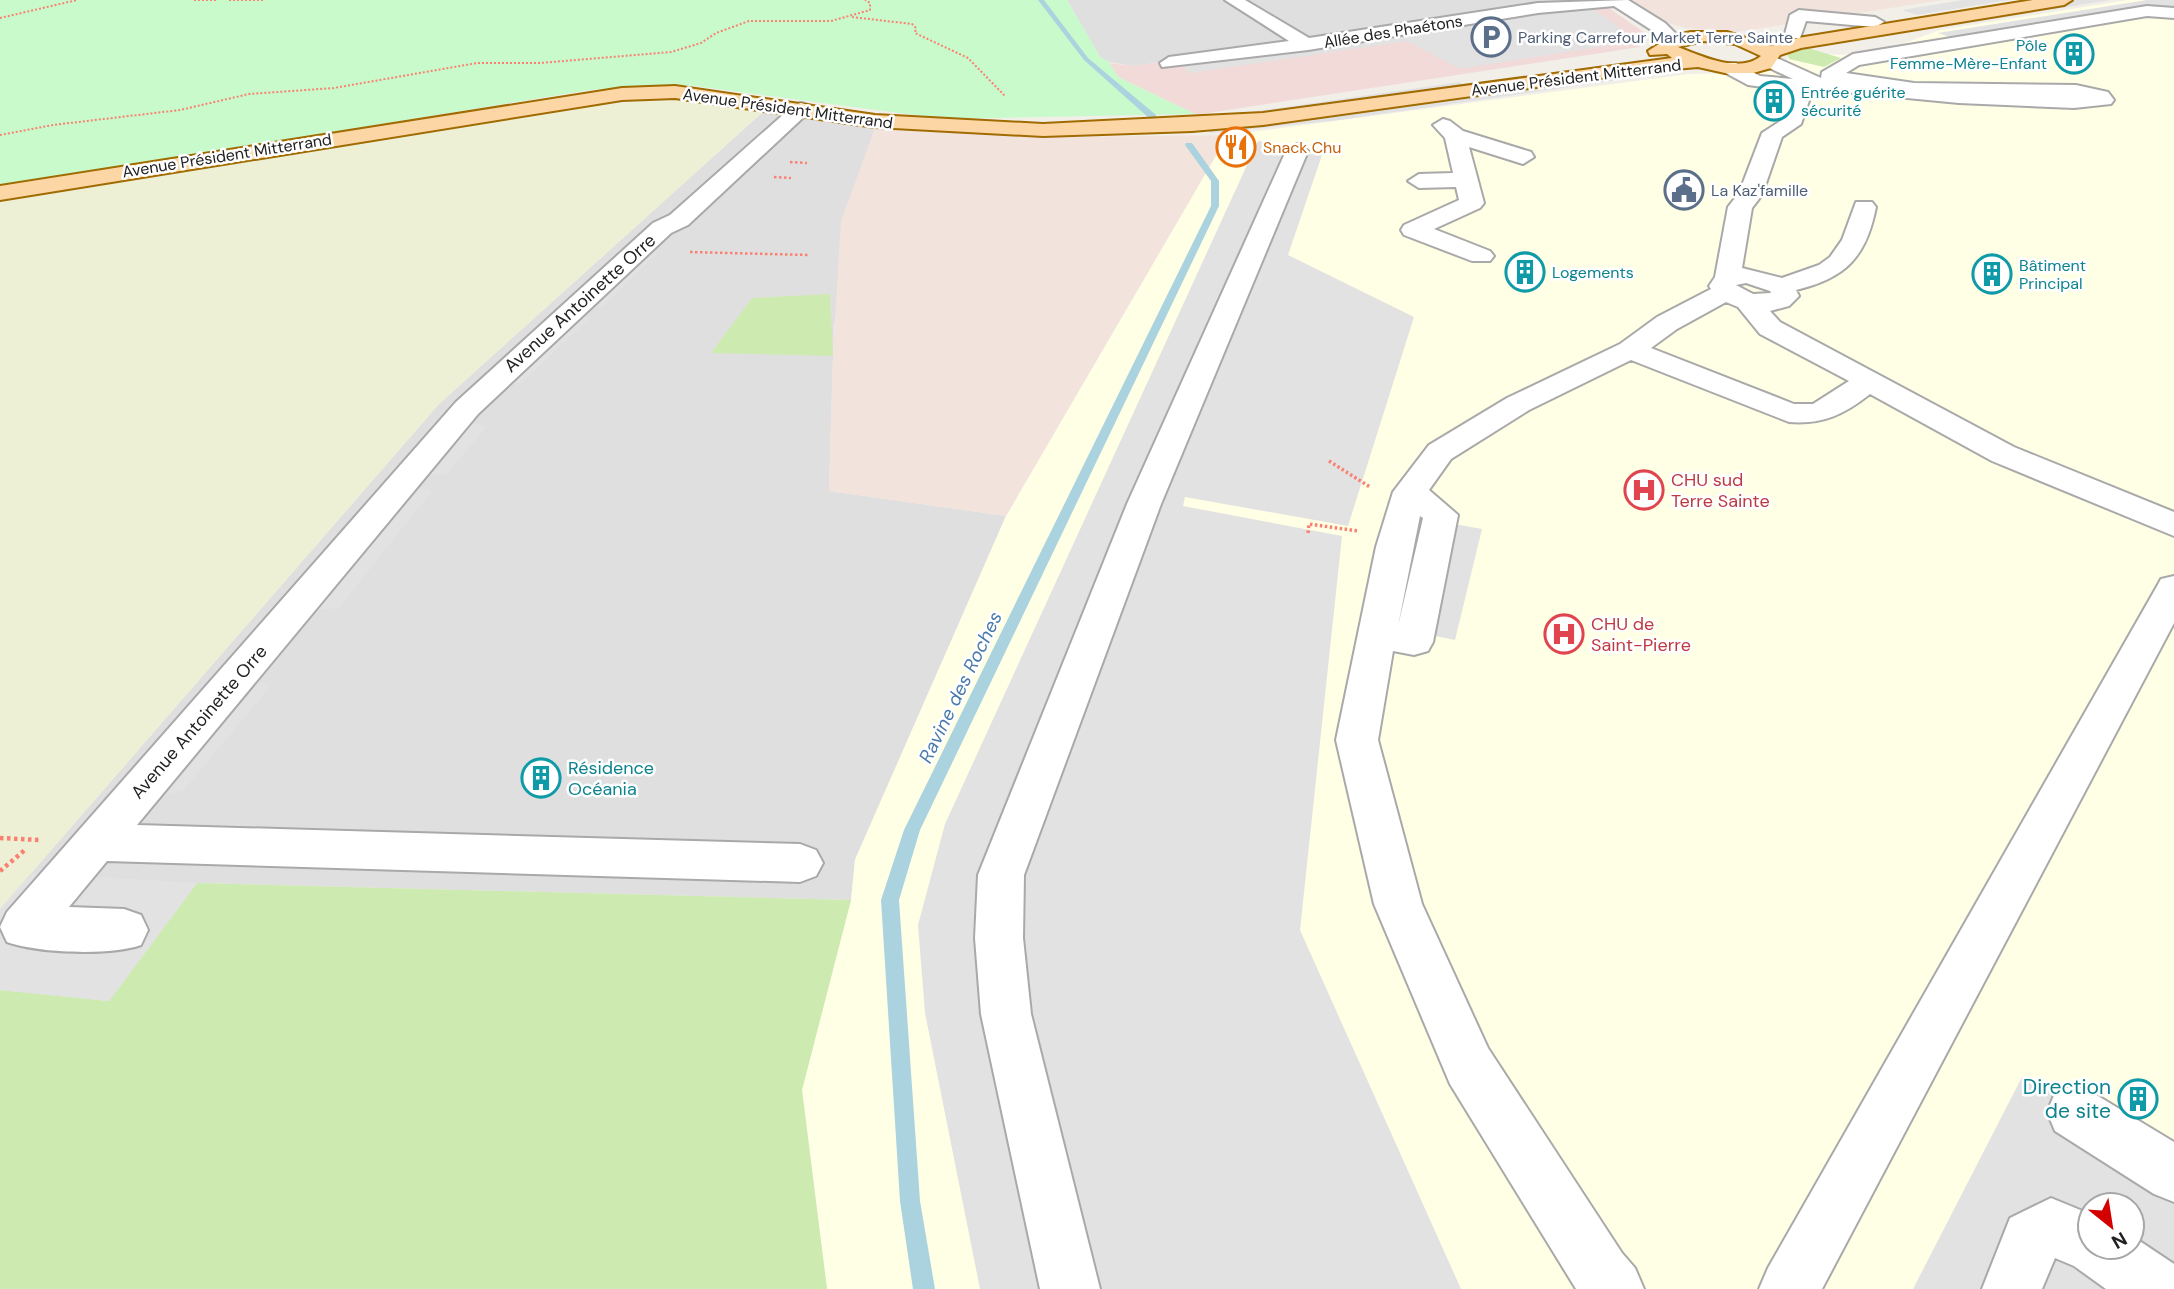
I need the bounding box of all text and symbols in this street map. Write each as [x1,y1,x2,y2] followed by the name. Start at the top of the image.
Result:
[1322,10,1464,53] street label: Allée des Phaétons
[1470,16,1512,58] parking icon: Parking Carrefour Market Terre Sainte
[1518,27,1793,48] place label: Parking Carrefour Market Terre Sainte
[2053,33,2095,75] building icon: Pôle Femme-Mère-Enfant
[1890,35,2047,74] place label: Pôle Femme-Mère-Enfant
[1470,54,1682,101] street label: Avenue Président Mitterrand
[1753,80,1795,122] building icon: Entrée guérite sécurité
[1801,82,1906,121] place label: Entrée guérite sécurité
[682,83,894,134] street label: Avenue Président Mitterrand
[1215,126,1257,168] restaurant icon: Snack Chu
[121,129,333,182] street label: Avenue Président Mitterrand
[1263,137,1341,158] place label: Snack Chu
[1663,169,1705,211] public building icon: La Kaz'famille
[1711,180,1808,201] place label: La Kaz'famille
[499,228,661,378] street label: Avenue Antoinette Orre
[1504,251,1546,293] building icon: Logements
[1971,253,2013,295] building icon: Bâtiment Principal
[2019,255,2086,294] place label: Bâtiment Principal
[1552,262,1634,283] place label: Logements
[1671,468,1770,513] place label: CHU sud Terre Sainte
[1623,469,1665,511] hospital icon: CHU sud Terre Sainte
[913,607,1008,767] water label: Ravine des Roches
[1591,612,1691,657] place label: CHU de Saint-Pierre
[1543,613,1585,655] hospital icon: CHU de Saint-Pierre
[126,640,272,804] street label: Avenue Antoinette Orre
[568,756,654,801] place label: Résidence Océania
[520,757,562,799] building icon: Résidence Océania
[2023,1073,2111,1125] place label: Direction de site
[2117,1078,2159,1120] building icon: Direction de site
[2076,1191,2146,1261] north arrow
[2107,1226,2132,1255] text: N

